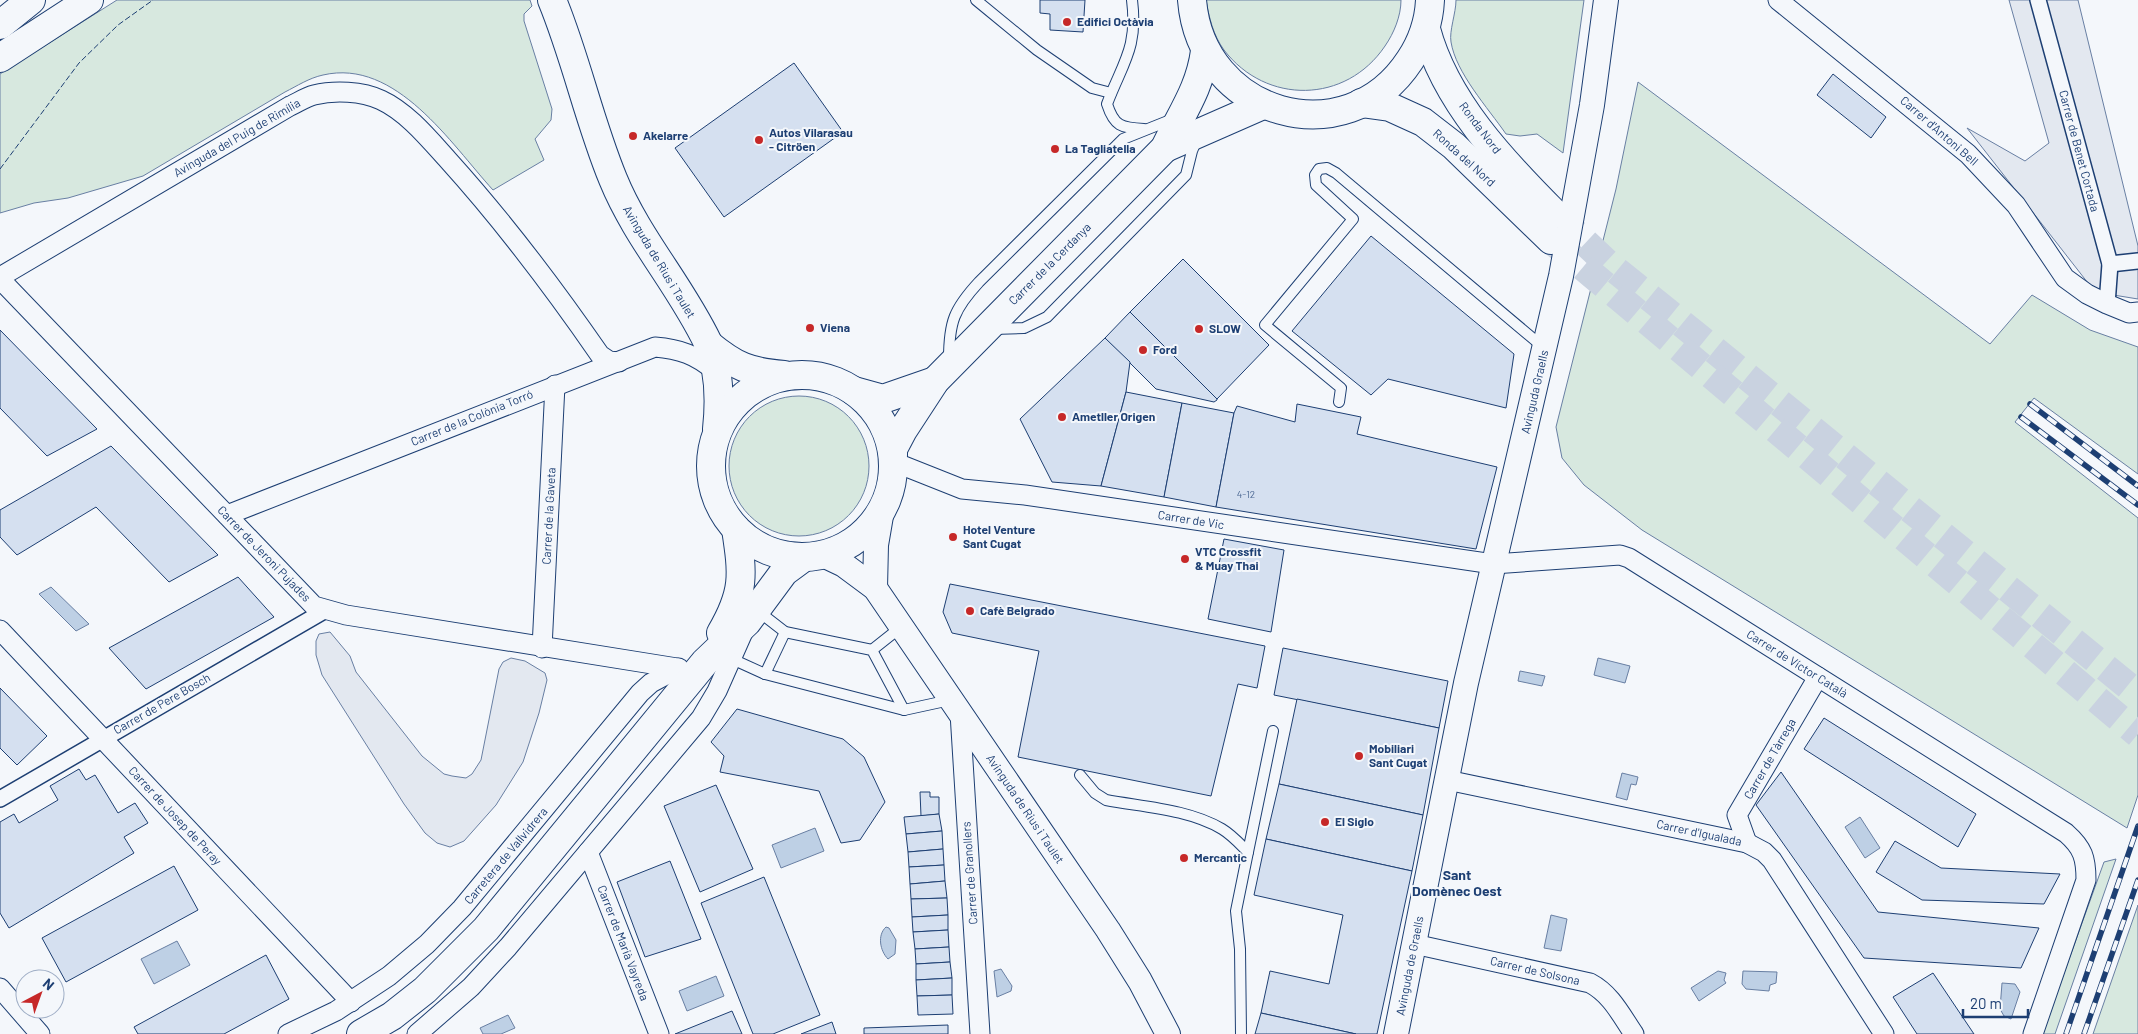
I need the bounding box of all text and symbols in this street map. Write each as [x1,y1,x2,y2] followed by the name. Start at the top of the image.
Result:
[1077,14,1154,28] place label: Edifici Octàvia
[1061,16,1073,28] marker: Edifici Octàvia
[2057,88,2103,213] street label: Carrer de Benet Cortada
[1898,93,1981,168] street label: Carrer d'Antoni Bell
[171,95,302,179] street label: Avinguda del Puig de Rimília
[1457,99,1505,156] street label: Ronda Nord
[769,125,853,153] place label: Autos Vilarasau - Citröen
[1431,126,1499,189] street label: Ronda del Nord
[643,128,689,142] place label: Akelarre
[627,130,639,142] marker: Akelarre
[753,134,765,146] marker: Autos Vilarasau - Citröen
[1065,141,1136,155] place label: La Tagliatella
[1049,143,1061,155] marker: La Tagliatella
[621,203,699,320] street label: Avinguda de Rius i Taulet
[1005,219,1093,307] street label: Carrer de la Cerdanya
[820,320,850,334] place label: Viena
[1209,321,1241,335] place label: SLOW
[804,322,816,334] marker: Viena
[1193,323,1205,335] marker: SLOW
[1153,342,1177,356] place label: Ford
[1137,344,1149,356] marker: Ford
[1518,348,1551,435] street label: Avinguda Graells
[408,386,535,448] street label: Carrer de la Colònia Torró
[1072,409,1155,423] place label: Ametller Origen
[1056,411,1068,423] marker: Ametller Origen
[538,467,558,565] street label: Carrer de la Gaveta
[1237,488,1255,500] house number: 4-12
[215,502,314,604] street label: Carrer de Jeroni Pujades
[1157,507,1225,531] street label: Carrer de Vic
[963,522,1036,550] place label: Hotel Venture Sant Cugat
[947,531,959,543] marker: Hotel Venture Sant Cugat
[1195,544,1262,572] place label: VTC Crossfit & Muay Thai
[1179,553,1191,565] marker: VTC Crossfit & Muay Thai
[980,603,1055,617] place label: Cafè Belgrado
[964,605,976,617] marker: Cafè Belgrado
[1744,626,1851,700] street label: Carrer de Víctor Català
[111,670,212,737] street label: Carrer de Pere Bosch
[1740,716,1798,801] street label: Carrer de Tàrrega
[1369,741,1428,769] place label: Mobiliari Sant Cugat
[1353,750,1365,762] marker: Mobiliari Sant Cugat
[984,751,1068,866] street label: Avinguda de Rius i Taulet
[126,763,225,868] street label: Carrer de Josep de Peray
[461,804,550,906] street label: Carretera de Vallvidrera
[1335,814,1374,828] place label: El Siglo
[1319,816,1331,828] marker: El Siglo
[1655,816,1743,848] street label: Carrer d'Igualada
[958,821,980,925] street label: Carrer de Granollers
[1194,850,1248,864] place label: Mercantic
[1178,852,1190,864] marker: Mercantic
[1412,866,1502,899] district label: Sant Domènec Oest
[595,883,652,1002] street label: Carrer de Marià Vayreda
[1393,915,1426,1017] street label: Avinguda de Graells
[1489,953,1581,987] street label: Carrer de Solsona
[15,969,65,1019] north arrow
[40,974,58,993] text: N
[1963,986,2028,1018] scale bar
[1970,994,2002,1012] text: 20 m

